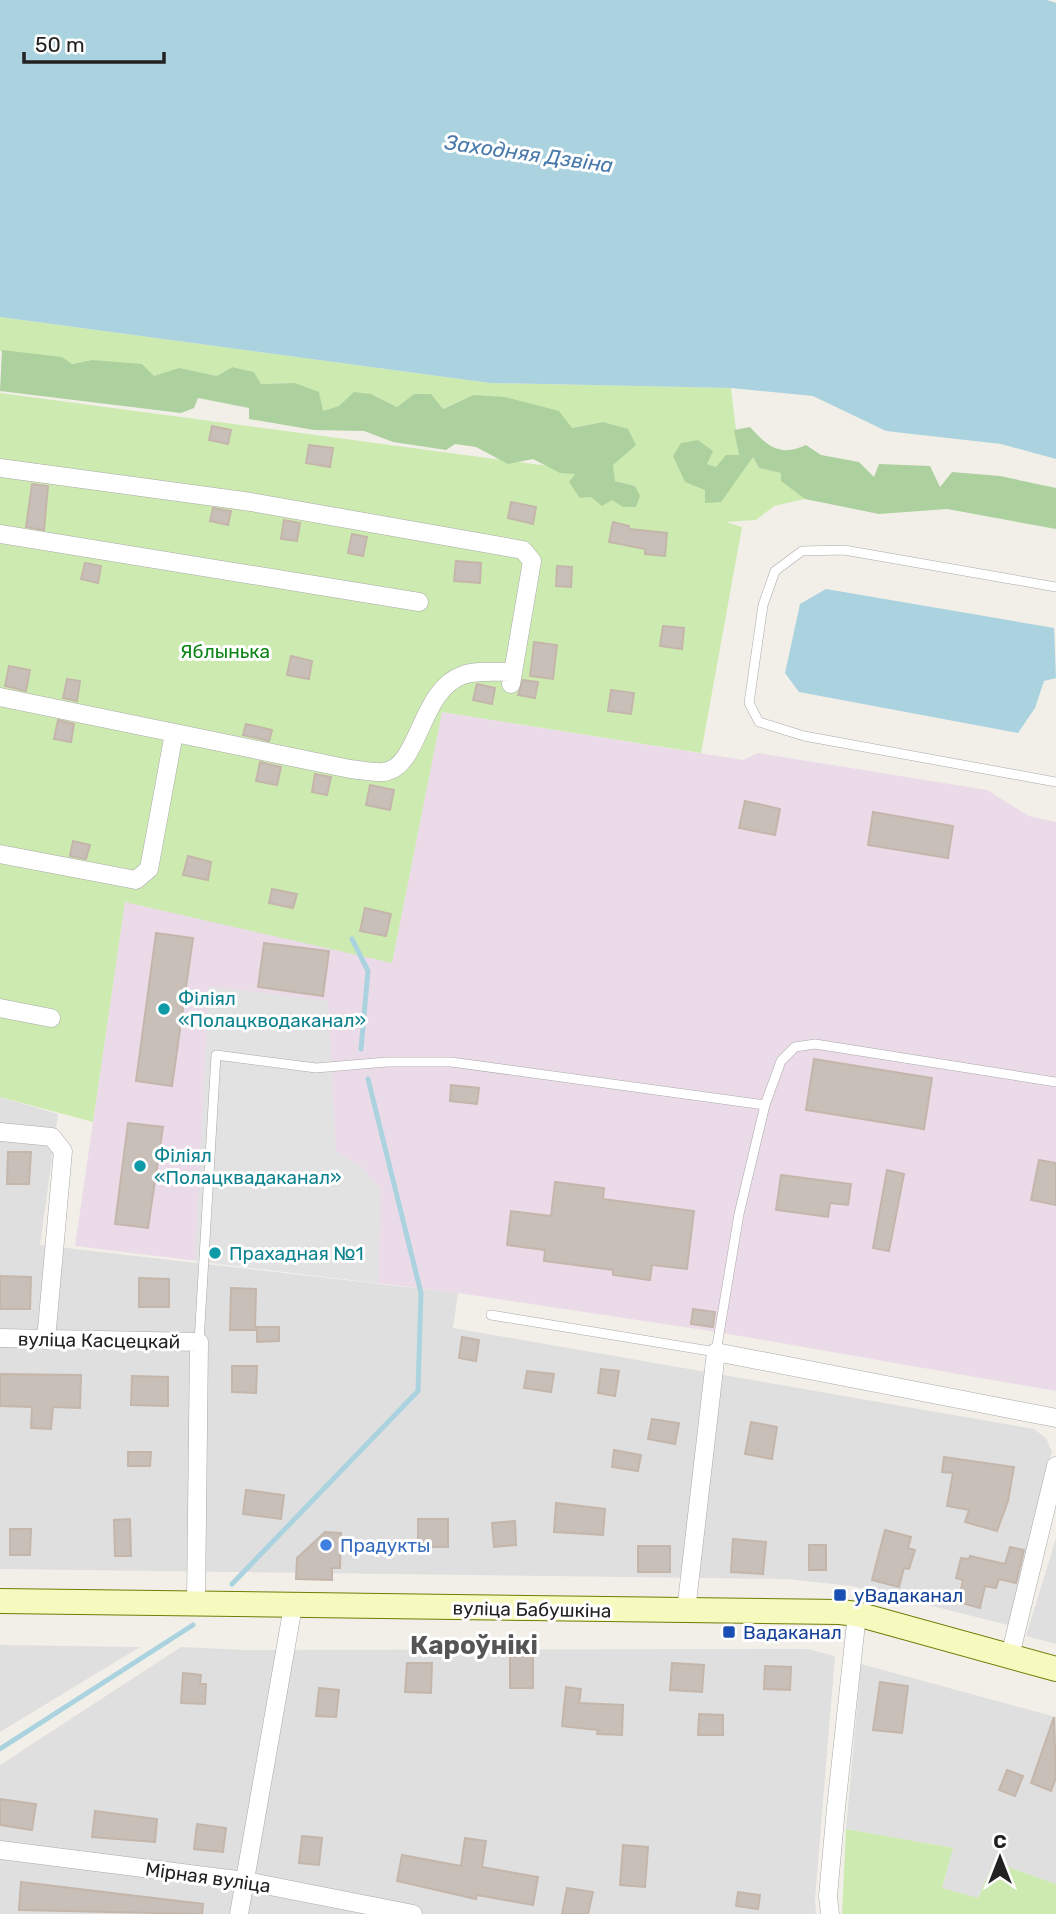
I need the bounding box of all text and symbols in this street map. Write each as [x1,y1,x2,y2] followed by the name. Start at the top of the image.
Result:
[24,21,164,65] scale bar
[35,32,85,57] text: 50 m
[442,129,615,178] water label: Заходняя Дзвіна
[180,640,270,663] park label: Яблынька
[178,987,366,1032] place label: Філіял «Полацкводаканал»
[156,1001,172,1017] marker: Філіял «Полацкводаканал»
[154,1144,342,1189] place label: Філіял «Полацквадаканал»
[132,1158,148,1174] marker: Філіял «Полацквадаканал»
[229,1242,364,1265] place label: Прахадная №1
[207,1245,223,1261] marker: Прахадная №1
[18,1328,180,1353] street label: вуліца Касцецкай
[340,1534,431,1557] place label: Прадукты
[318,1537,334,1553] marker: Прадукты
[854,1584,963,1607] place label: уВадаканал
[832,1587,848,1603] marker: уВадаканал
[452,1597,612,1622] street label: вуліца Бабушкіна
[743,1621,842,1644] place label: Вадаканал
[721,1624,737,1640] marker: Вадаканал
[410,1630,538,1661] district label: Кароўнікі
[965,1823,1035,1893] north arrow
[993,1830,1007,1853] text: С
[144,1857,272,1898] street label: Мірная вуліца

